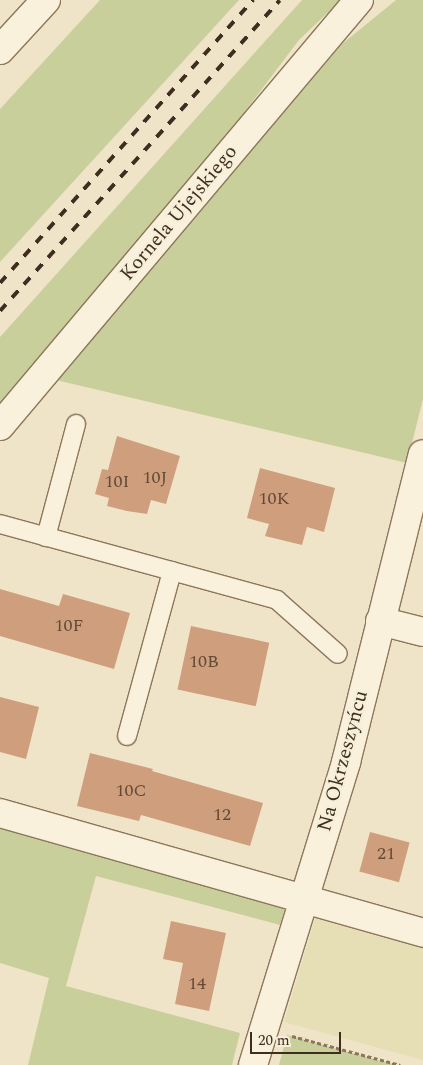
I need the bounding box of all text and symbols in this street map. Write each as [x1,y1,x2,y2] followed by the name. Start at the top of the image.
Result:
[115,140,243,286] street label: Kornela Ujejskiego
[142,467,168,489] house number: 10J
[104,471,130,493] house number: 10I
[259,488,289,510] house number: 10K
[54,615,84,637] house number: 10F
[189,651,219,673] house number: 10B
[313,688,373,834] street label: Na Okrzeszyńcu
[115,780,147,802] house number: 10C
[213,804,231,826] house number: 12
[377,843,395,865] house number: 21
[188,973,206,995] house number: 14
[253,1022,344,1054] scale bar
[258,1029,290,1052] text: 20 m

